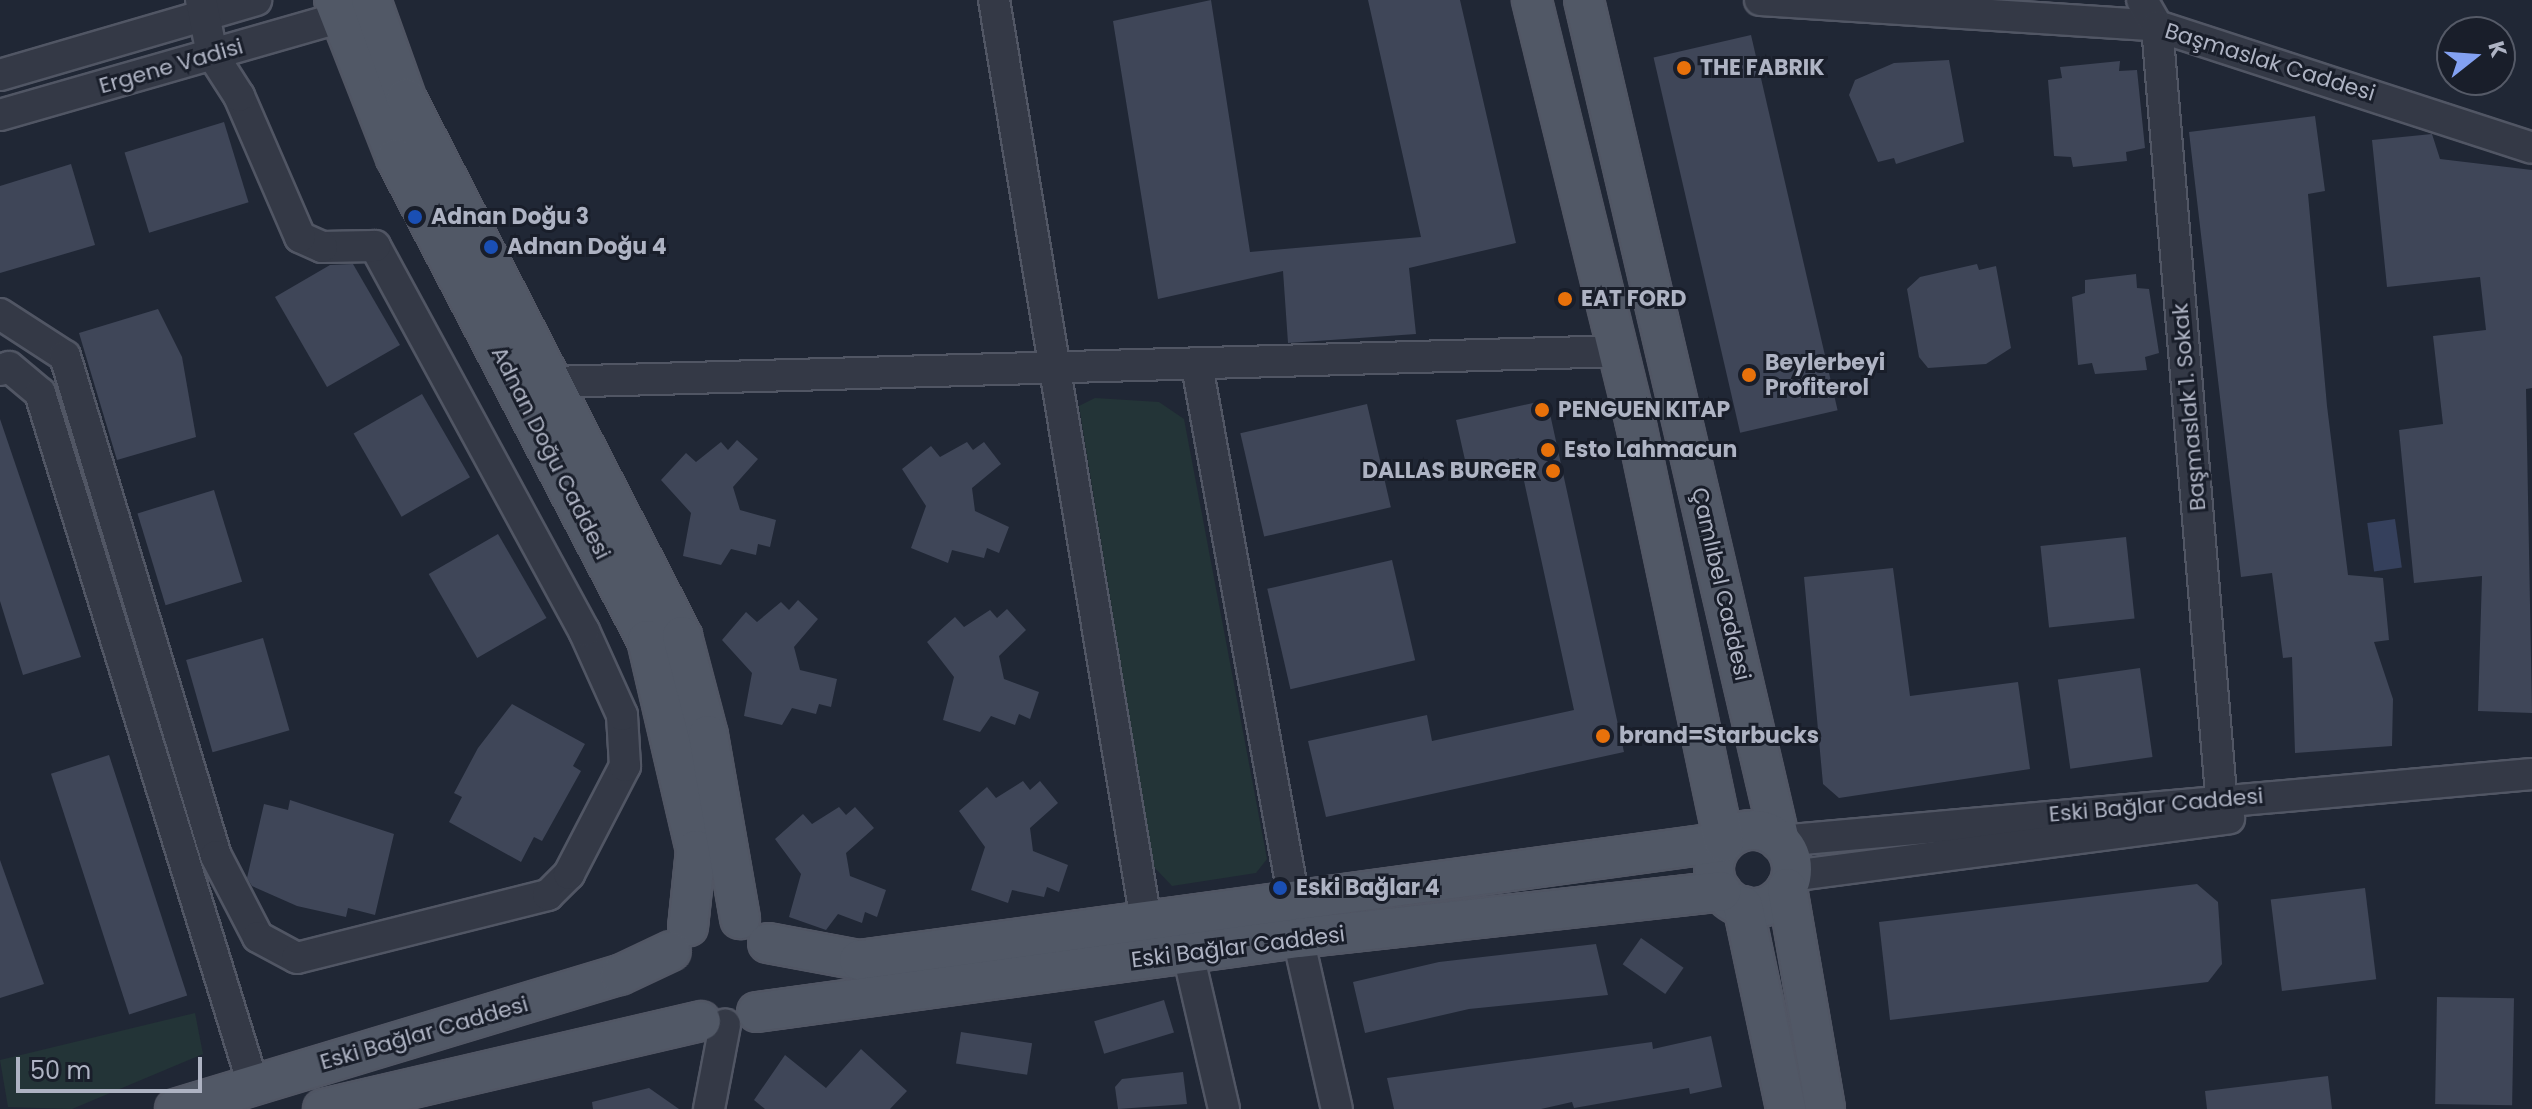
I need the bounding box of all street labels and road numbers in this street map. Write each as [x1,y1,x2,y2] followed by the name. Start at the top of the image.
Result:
[2162,17,2378,107] street label: Başmaslak Caddesi
[96,33,246,99] street label: Ergene Vadisi
[2167,302,2211,512] street label: Başmaslak 1. Sokak
[486,342,616,564] street label: Adnan Doğu Caddesi
[1686,485,1756,683] street label: Çamlıbel Caddesi
[2048,782,2264,828] street label: Eski Bağlar Caddesi
[1130,921,1346,973] street label: Eski Bağlar Caddesi
[317,991,531,1075] street label: Eski Bağlar Caddesi

